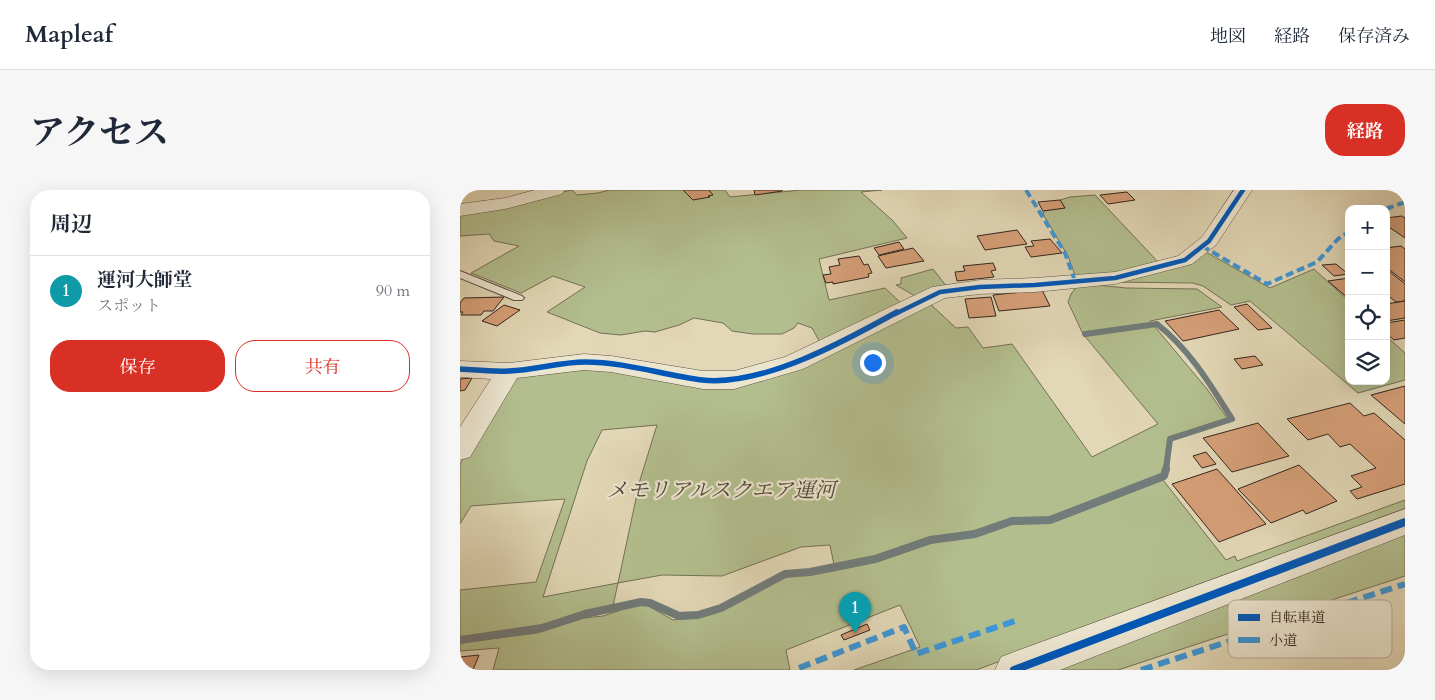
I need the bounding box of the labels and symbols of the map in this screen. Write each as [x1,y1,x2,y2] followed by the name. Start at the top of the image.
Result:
[860,350,886,376] your location
[606,476,840,505] park label: メモリアルスクエア運河
[839,592,871,633] pin: 1
[1228,600,1392,658] legend
[1269,608,1325,627] text: 自転車道
[1269,631,1297,650] text: 小道

